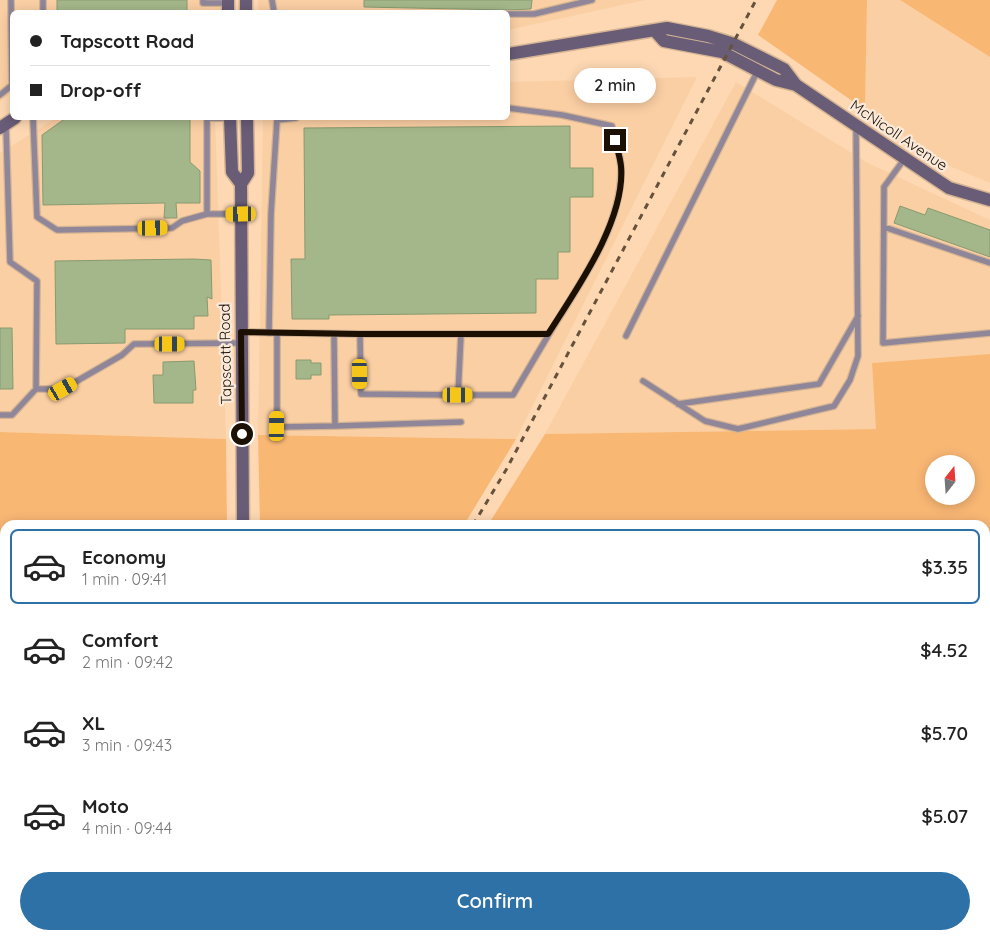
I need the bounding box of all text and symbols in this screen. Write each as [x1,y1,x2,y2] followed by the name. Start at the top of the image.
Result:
[60,29,194,53] text: Tapscott Road
[574,68,656,102] callout: 2 min
[594,75,636,95] text: 2 min
[60,78,141,102] text: Drop-off
[847,95,951,175] street label: McNicoll Avenue
[604,129,626,151] route end
[225,206,256,222] car
[137,220,168,236] car
[215,303,235,405] street label: Tapscott Road
[155,337,185,352] car
[352,359,367,389] car
[46,375,79,403] car
[443,388,473,403] car
[269,411,284,441] car
[231,423,253,445] route start
[925,455,975,505] north arrow
[925,455,975,505] map controls
[22,544,67,589] icon: car
[82,545,166,569] text: Economy
[922,555,968,579] text: $3.35
[82,569,167,589] text: 1 min · 09:41
[22,627,67,672] icon: car
[82,628,159,652] text: Comfort
[920,638,968,662] text: $4.52
[82,652,173,672] text: 2 min · 09:42
[22,710,67,755] icon: car
[82,711,105,735] text: XL
[921,721,968,745] text: $5.70
[82,735,172,755] text: 3 min · 09:43
[22,793,67,838] icon: car
[82,794,129,818] text: Moto
[922,804,968,828] text: $5.07
[82,818,172,838] text: 4 min · 09:44
[20,872,970,930] button: Confirm

